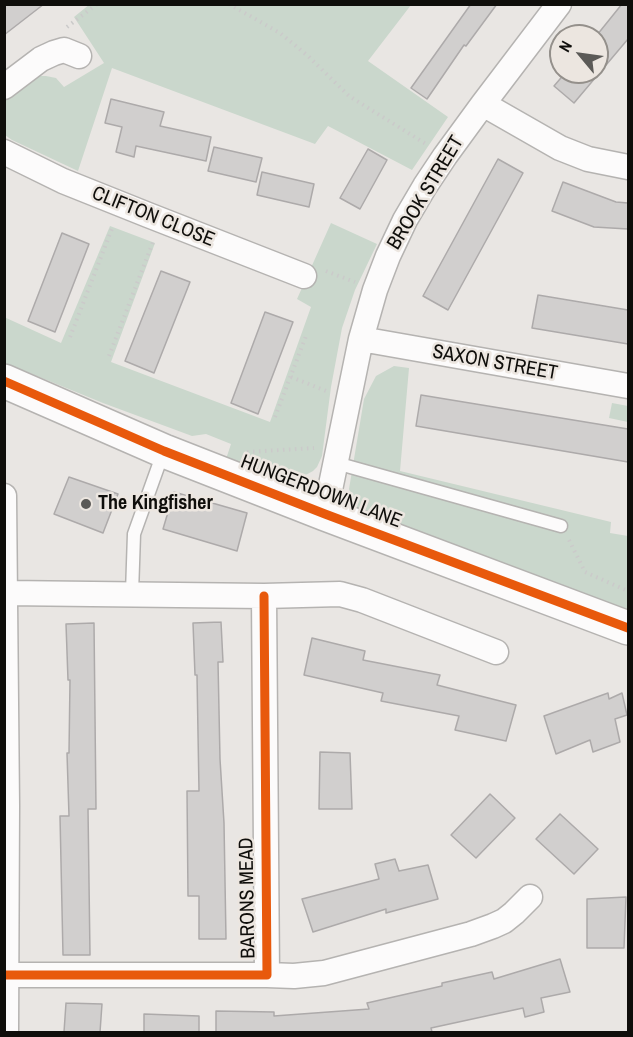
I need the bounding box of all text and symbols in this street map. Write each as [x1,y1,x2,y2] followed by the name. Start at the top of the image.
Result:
[549,24,609,84] north arrow
[553,37,577,56] text: N
[383,132,469,254] street label: BROOK STREET
[88,182,218,252] street label: CLIFTON CLOSE
[431,340,559,386] street label: SAXON STREET
[237,450,405,534] street label: HUNGERDOWN LANE
[98,492,213,516] place label: The Kingfisher
[79,497,93,511] marker: The Kingfisher
[235,837,261,959] street label: BARONS MEAD

